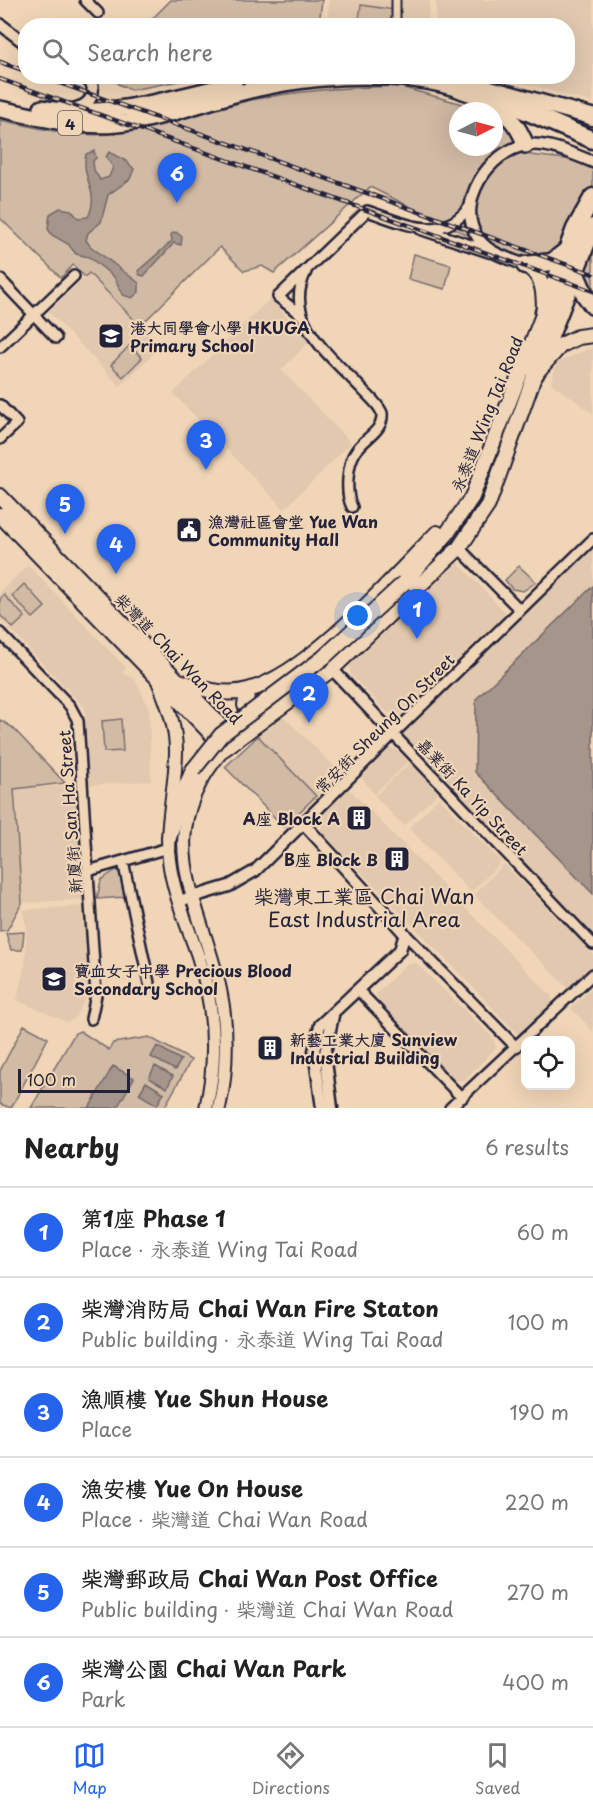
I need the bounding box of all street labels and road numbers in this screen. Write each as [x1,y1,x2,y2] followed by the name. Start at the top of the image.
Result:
[58,111,82,135] road number: 4
[444,333,528,495] street label: 永泰道 Wing Tai Road
[110,587,248,729] street label: 柴灣道 Chai Wan Road
[308,647,460,799] street label: 常安街 Sheung On Street
[51,729,87,895] street label: 新廈街 San Ha Street
[412,732,534,860] street label: 嘉業街 Ka Yip Street

